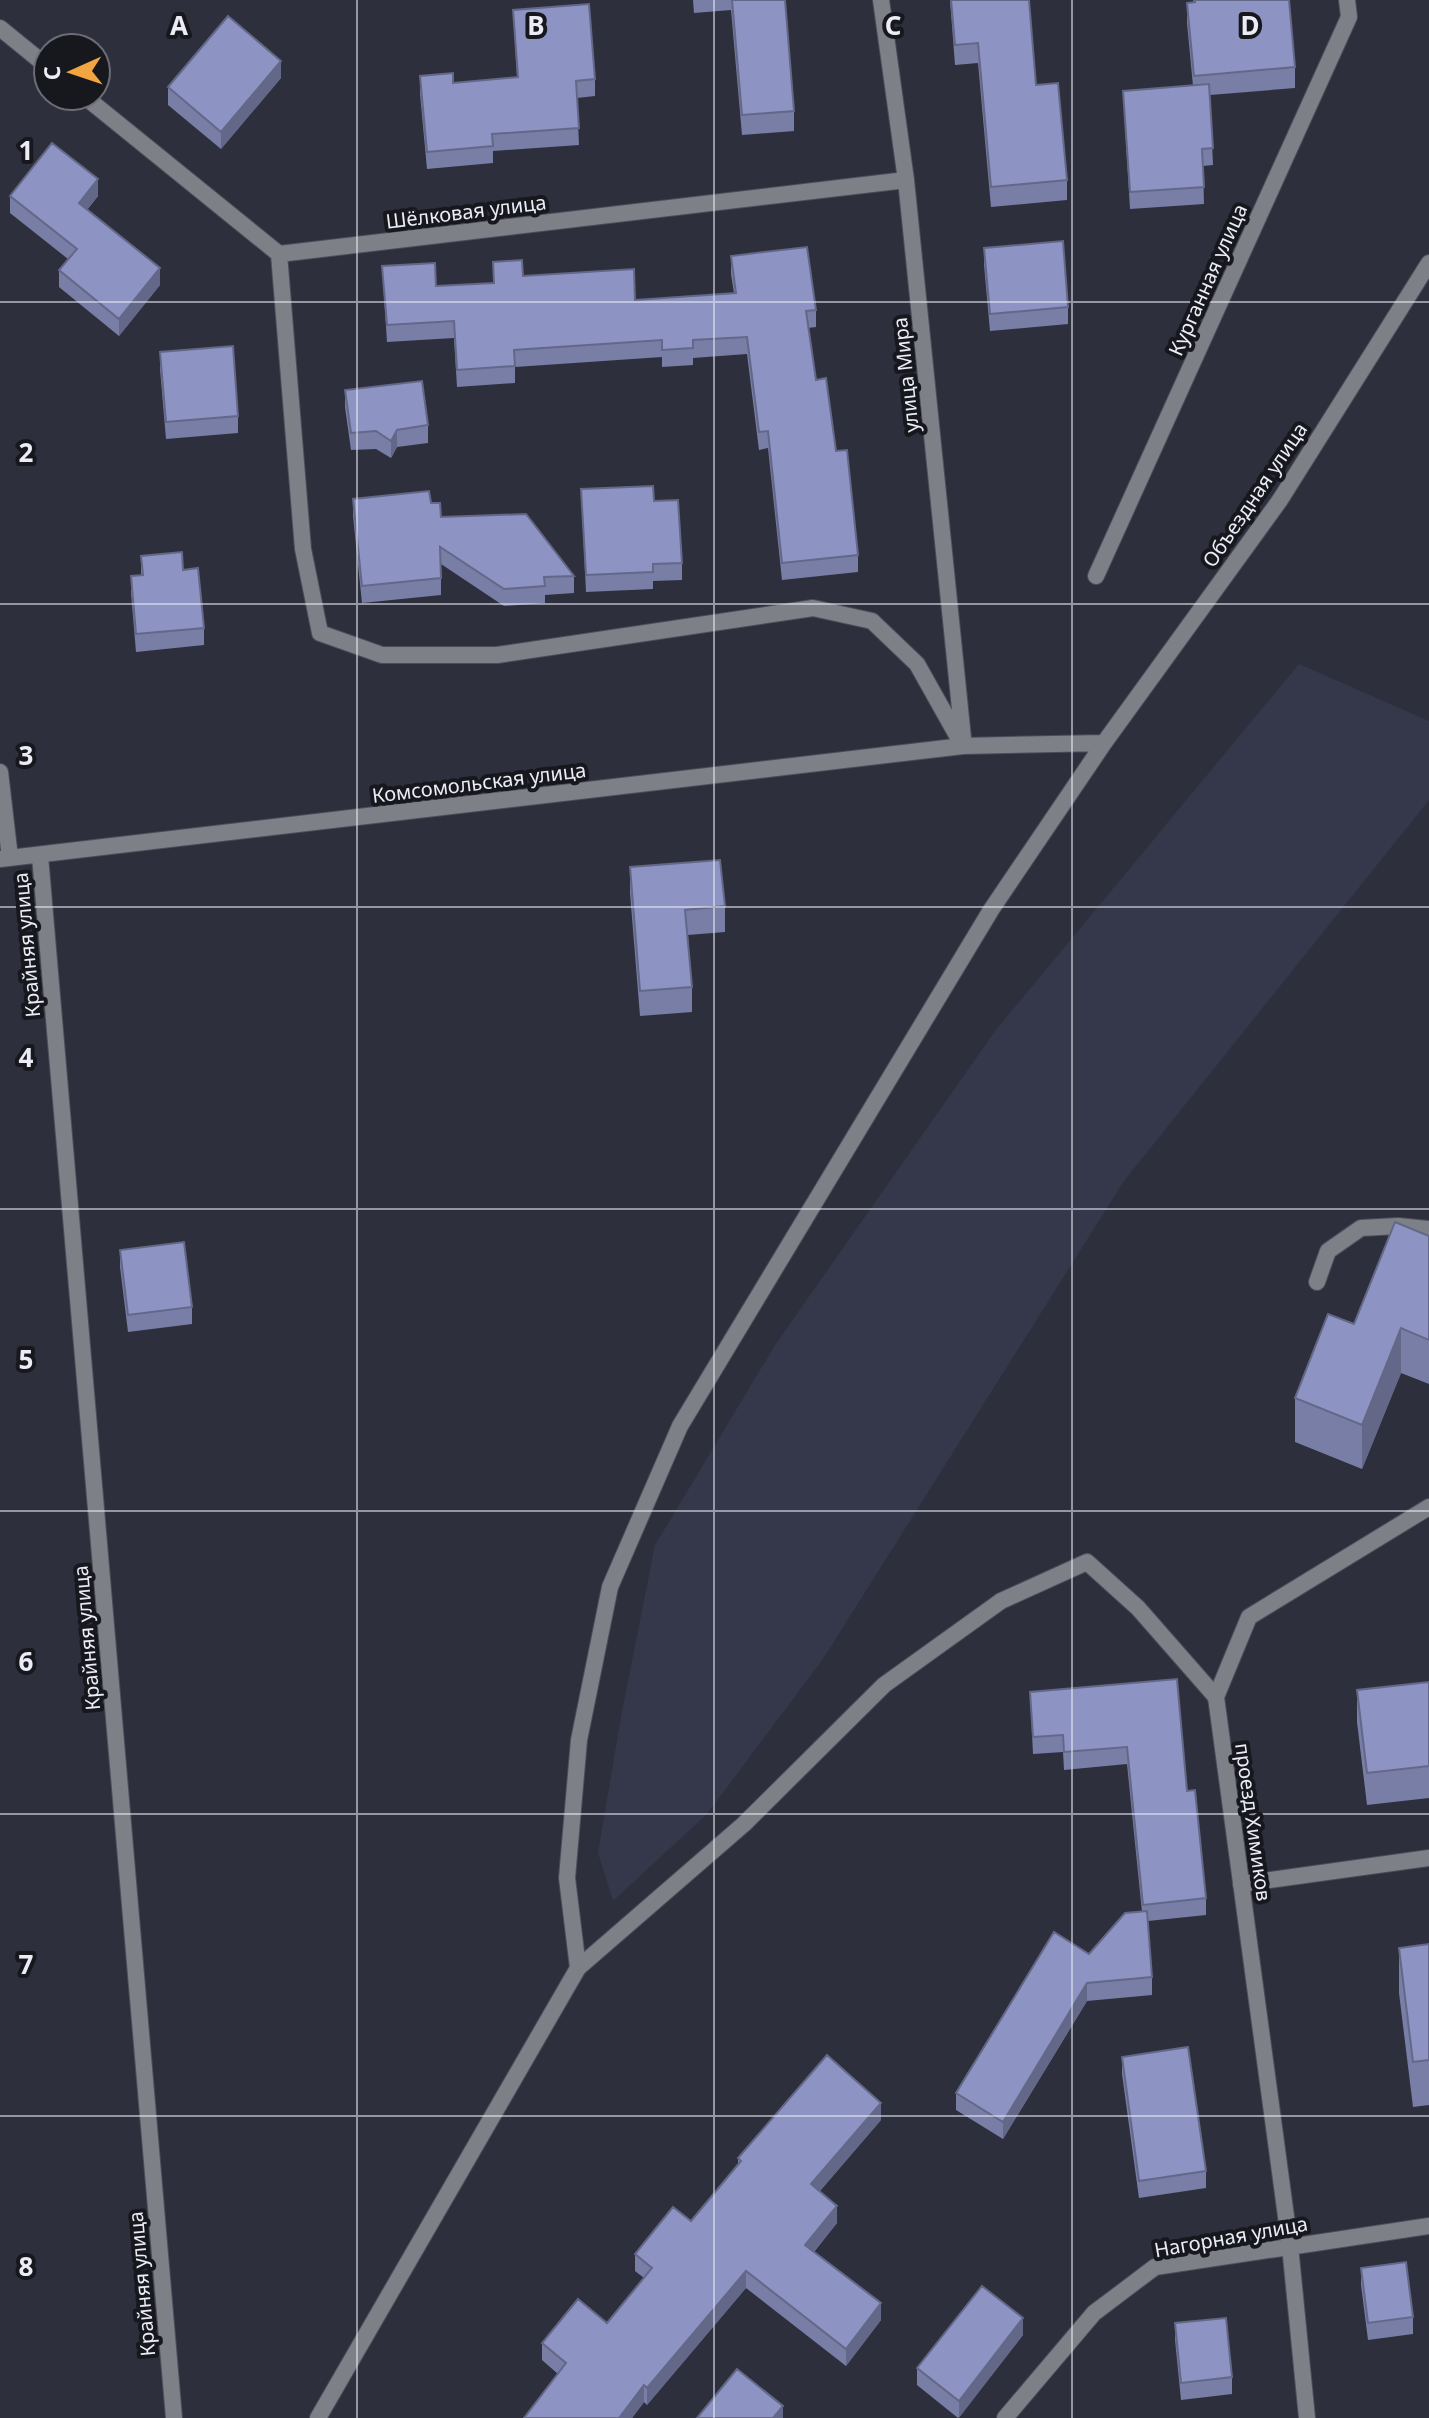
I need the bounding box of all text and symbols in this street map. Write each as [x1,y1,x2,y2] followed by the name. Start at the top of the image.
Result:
[170,7,188,43] text: A
[527,7,545,43] text: B
[885,7,901,43] text: C
[1240,7,1260,43] text: D
[32,32,112,112] north arrow
[36,65,66,81] text: С
[19,132,33,168] text: 1
[384,188,548,235] street label: Шёлковая улица
[1162,200,1253,360] street label: Курганная улица
[886,316,925,434] street label: улица Мира
[1196,417,1313,572] street label: Объездная улица
[19,434,34,470] text: 2
[19,737,33,773] text: 3
[370,756,587,809] street label: Комсомольская улица
[7,871,46,1019] street label: Крайняя улица
[19,1039,34,1075] text: 4
[19,1341,33,1377] text: 5
[67,1564,106,1712] street label: Крайняя улица
[19,1643,34,1679] text: 6
[1229,1741,1278,1903] street label: проезд Химиков
[19,1946,34,1982] text: 7
[122,2210,161,2358] street label: Крайняя улица
[1152,2210,1310,2263] street label: Нагорная улица
[19,2248,33,2284] text: 8

